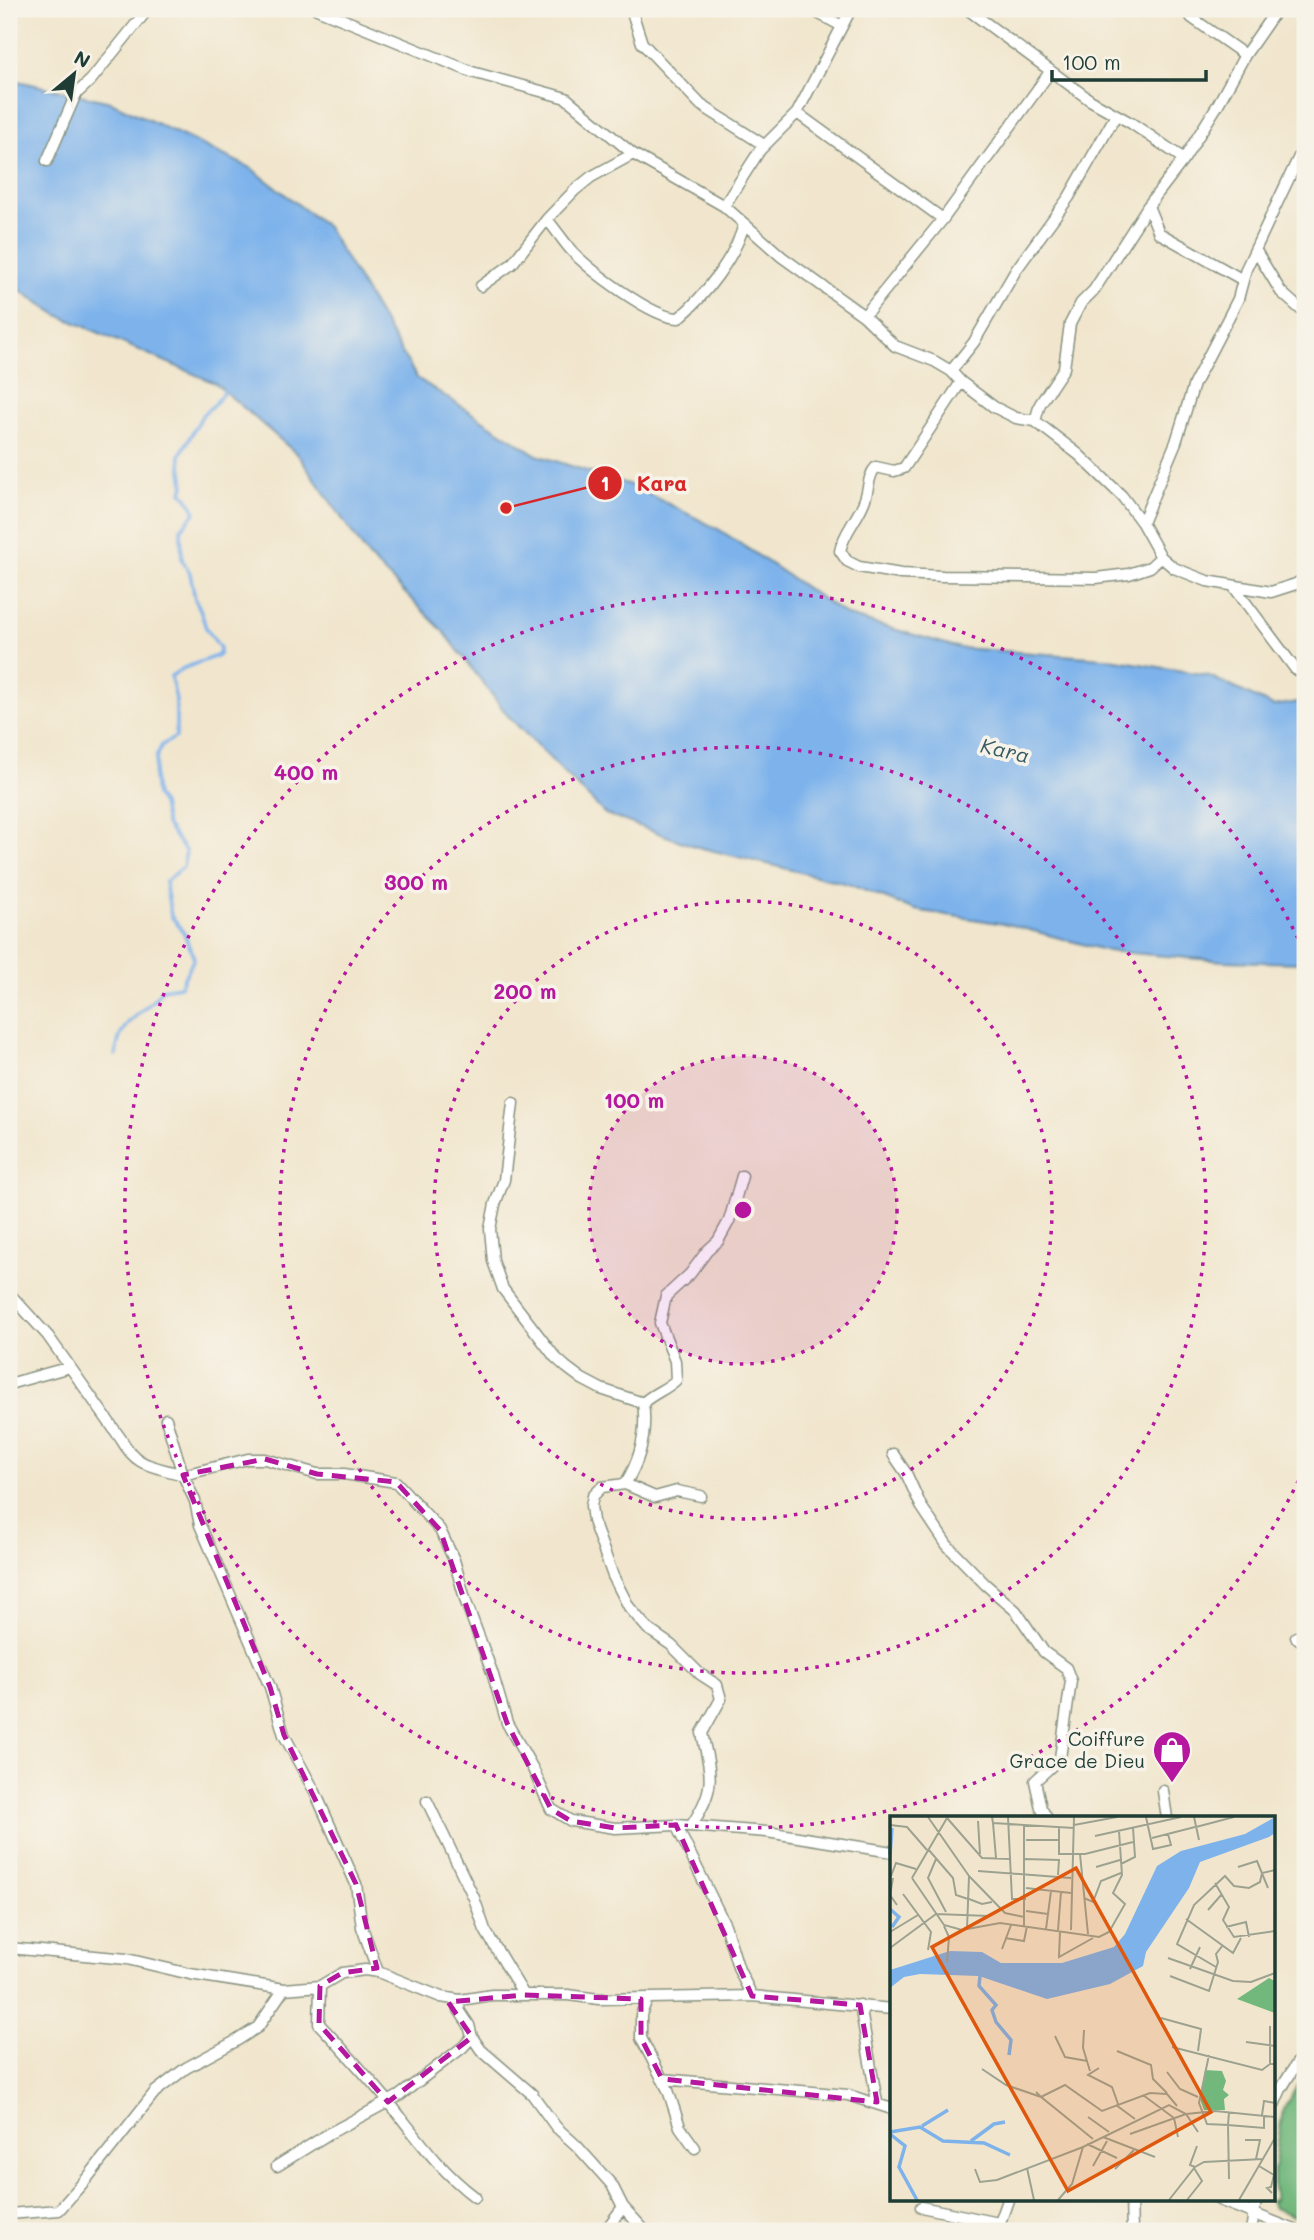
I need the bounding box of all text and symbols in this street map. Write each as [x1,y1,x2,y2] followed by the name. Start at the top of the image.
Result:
[38,38,108,108] north arrow
[1052,38,1206,82] scale bar
[70,44,95,73] text: N
[1062,48,1121,75] text: 100 m
[587,462,701,504] callout: Kara
[600,469,610,496] text: 1
[637,469,687,496] text: Kara
[978,731,1032,768] water label: Kara
[274,758,338,785] text: 400 m
[384,868,448,895] text: 300 m
[494,977,556,1004] text: 200 m
[604,1086,664,1113] text: 100 m
[731,1198,755,1222] centre of rings
[1010,1726,1145,1773] place label: Coiffure Grace de Dieu
[1151,1729,1193,1784] shop icon: Coiffure Grace de Dieu
[890,1816,1276,2202] inset map

